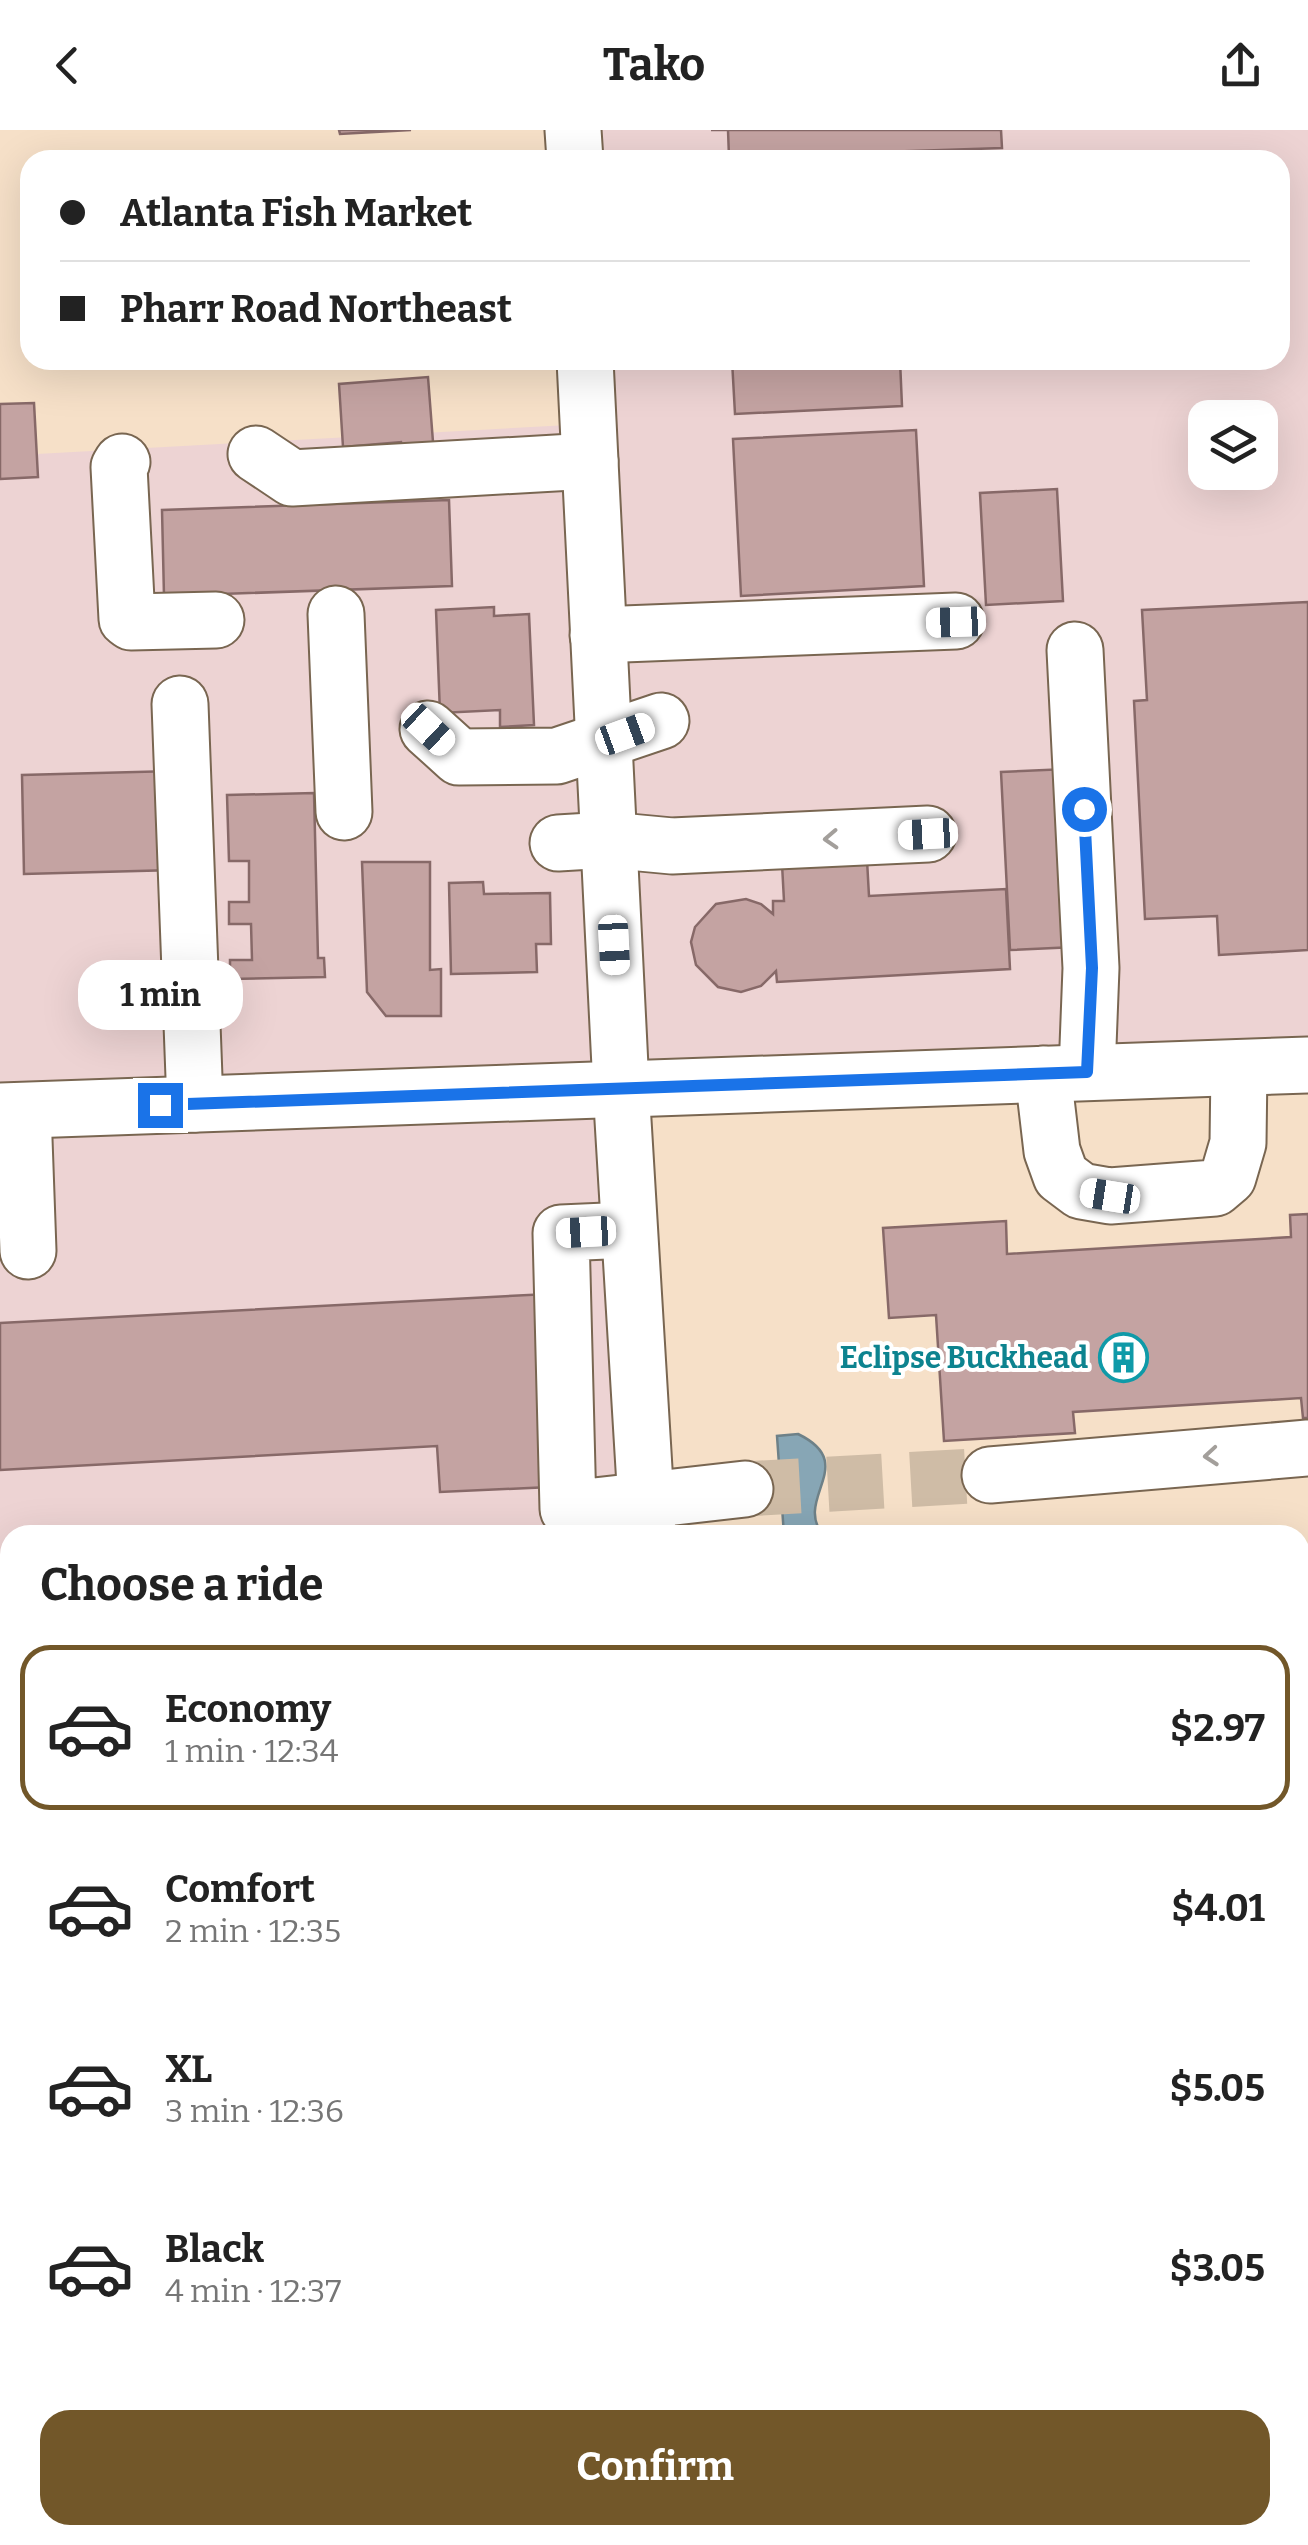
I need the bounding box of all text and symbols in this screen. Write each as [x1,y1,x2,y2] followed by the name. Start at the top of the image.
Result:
[40,38,95,93] icon: back
[603,38,705,92] text: Tako
[1213,38,1268,93] icon: share
[120,190,472,236] text: Atlanta Fish Market
[120,286,512,332] text: Pharr Road Northeast
[1188,400,1278,490] map controls
[1188,400,1278,490] button: layers
[925,606,987,638] car
[396,698,460,760] car
[592,710,658,758] car
[1062,787,1107,832] route start
[897,817,959,851] car
[822,828,838,849] one-way arrow
[597,914,631,976] car
[78,960,242,1030] callout: 1 min
[120,976,201,1014] text: 1 min
[138,1083,183,1128] route end
[1078,1176,1142,1216] car
[555,1215,617,1249] car
[1097,1332,1149,1384] building icon: Eclipse Buckhead
[840,1340,1088,1376] place label: Eclipse Buckhead
[1202,1445,1218,1467] one-way arrow
[40,1558,323,1612] text: Choose a ride
[45,1683,135,1773] icon: car
[165,1686,331,1732] text: Economy
[1170,1705,1265,1751] text: $2.97
[165,1732,338,1770] text: 1 min · 12:34
[45,1863,135,1953] icon: car
[165,1866,315,1912] text: Comfort
[1171,1885,1265,1931] text: $4.01
[165,1912,341,1950] text: 2 min · 12:35
[45,2043,135,2133] icon: car
[165,2046,212,2092] text: XL
[1170,2065,1265,2111] text: $5.05
[165,2092,344,2130] text: 3 min · 12:36
[45,2223,135,2313] icon: car
[165,2226,264,2272] text: Black
[1169,2245,1265,2291] text: $3.05
[165,2272,341,2310] text: 4 min · 12:37
[40,2410,1270,2525] button: Confirm

